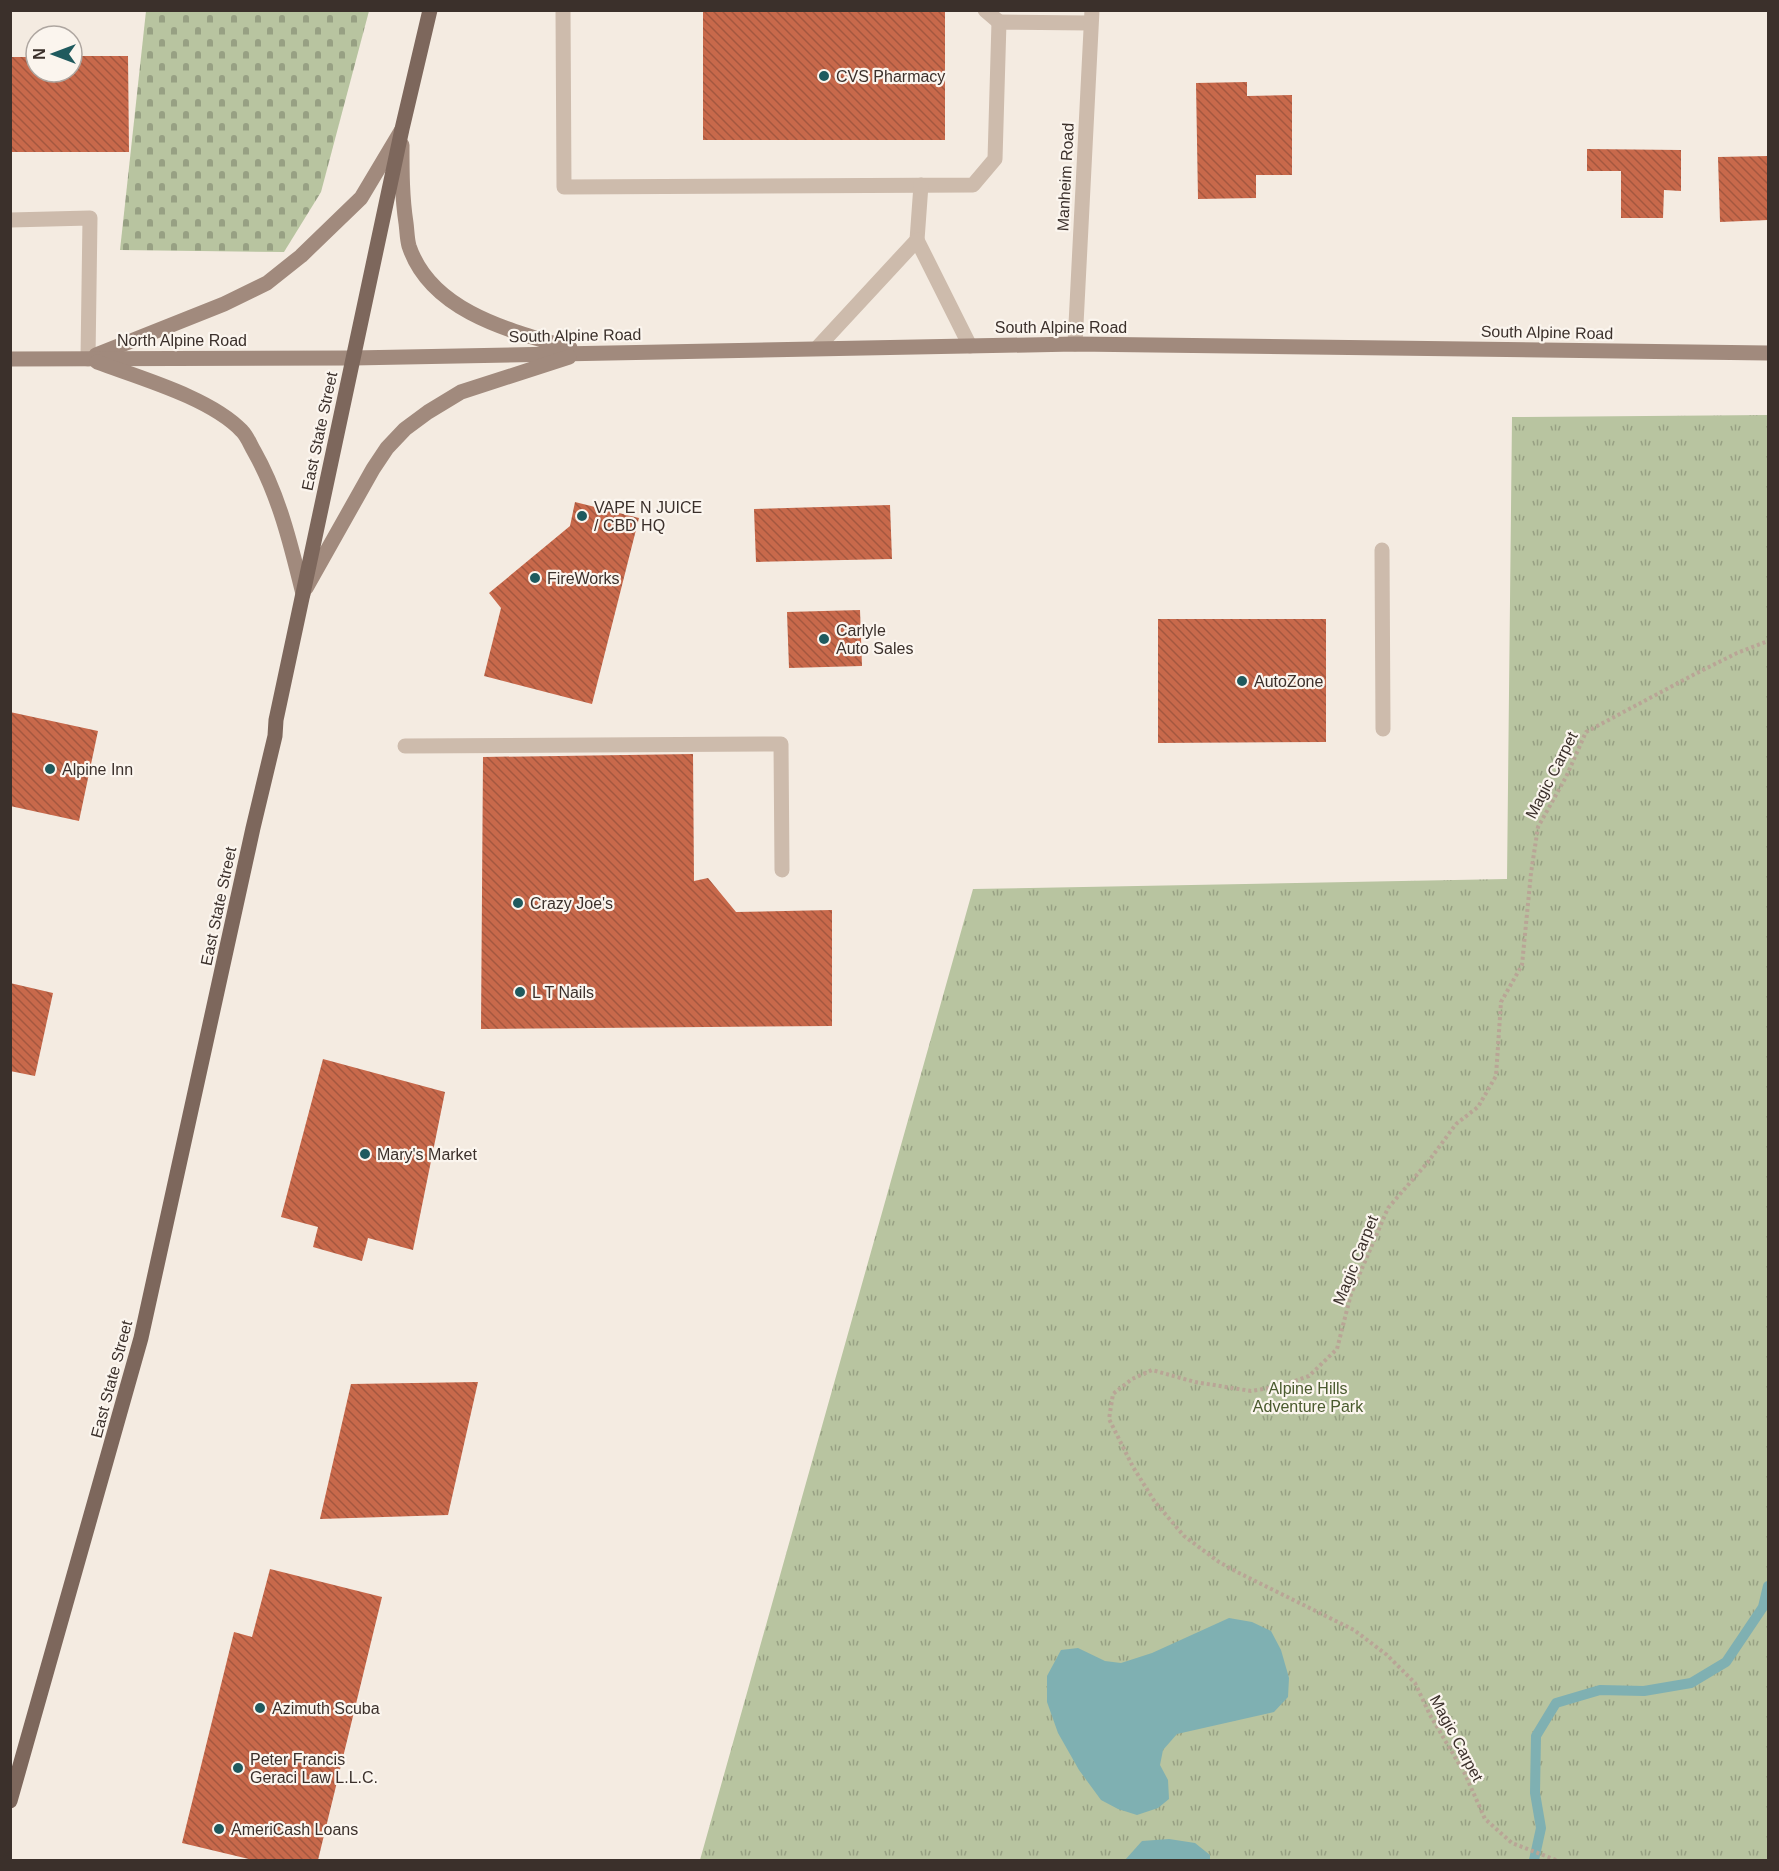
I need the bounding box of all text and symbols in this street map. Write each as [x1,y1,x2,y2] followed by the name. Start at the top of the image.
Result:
[24,24,84,84] north arrow
[31,48,48,60] text: N
[836,68,945,85] place label: CVS Pharmacy
[817,69,831,83] marker: CVS Pharmacy
[1054,122,1077,232] street label: Manheim Road
[995,319,1127,336] street label: South Alpine Road
[1481,323,1613,342] street label: South Alpine Road
[509,326,641,345] street label: South Alpine Road
[117,332,247,349] street label: North Alpine Road
[299,370,340,492] street label: East State Street
[594,499,702,534] place label: VAPE N JUICE / CBD HQ
[575,509,589,523] marker: VAPE N JUICE / CBD HQ
[547,570,620,587] place label: FireWorks
[528,571,542,585] marker: FireWorks
[836,622,913,657] place label: Carlyle Auto Sales
[817,632,831,646] marker: Carlyle Auto Sales
[1254,673,1323,690] place label: AutoZone
[1235,674,1249,688] marker: AutoZone
[1522,728,1581,821] street label: Magic Carpet
[62,761,133,778] place label: Alpine Inn
[43,762,57,776] marker: Alpine Inn
[198,845,239,967] street label: East State Street
[530,895,613,912] place label: Crazy Joe's
[511,896,525,910] marker: Crazy Joe's
[532,984,594,1001] place label: L T Nails
[513,985,527,999] marker: L T Nails
[377,1146,478,1163] place label: Mary's Market
[358,1147,372,1161] marker: Mary's Market
[1330,1212,1381,1307] street label: Magic Carpet
[88,1318,135,1440] street label: East State Street
[1253,1380,1364,1415] park label: Alpine Hills Adventure Park
[1427,1692,1487,1785] street label: Magic Carpet
[272,1700,380,1717] place label: Azimuth Scuba
[253,1701,267,1715] marker: Azimuth Scuba
[250,1751,378,1786] place label: Peter Francis Geraci Law L.L.C.
[231,1761,245,1775] marker: Peter Francis Geraci Law L.L.C.
[231,1821,358,1838] place label: AmeriCash Loans
[212,1822,226,1836] marker: AmeriCash Loans

